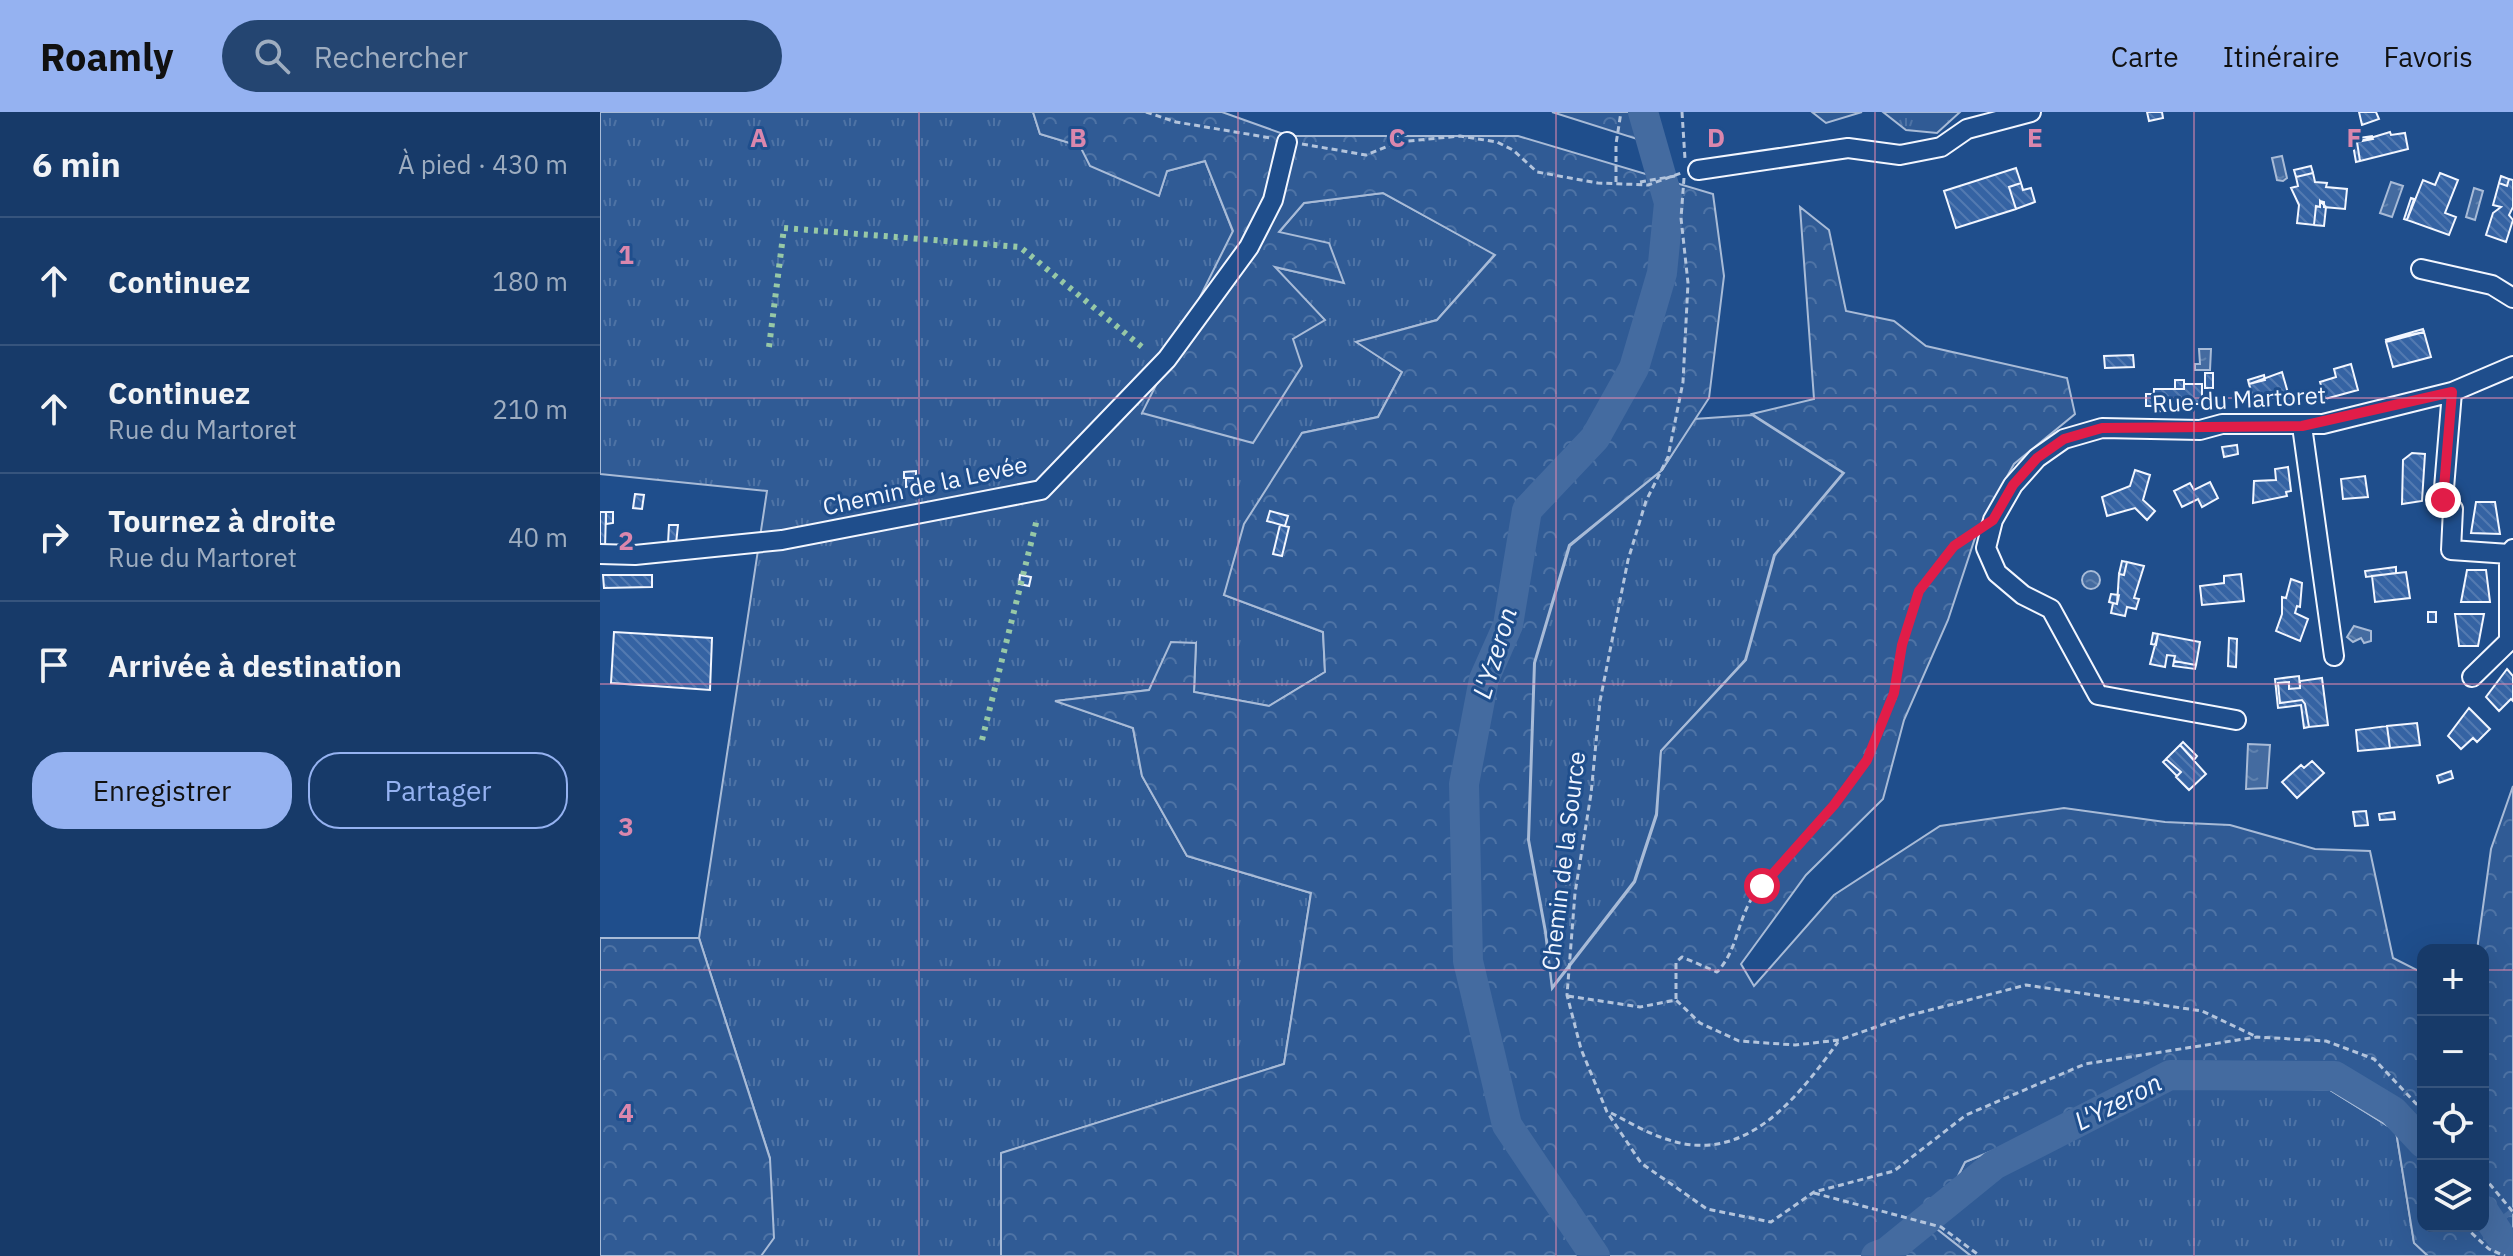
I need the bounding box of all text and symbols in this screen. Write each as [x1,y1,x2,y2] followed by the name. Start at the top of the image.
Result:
[222,20,782,92] search box
[40,32,174,81] text: Roamly
[250,34,294,78] icon: search
[314,37,468,76] text: Rechercher
[2111,38,2179,75] text: Carte
[2223,38,2340,75] text: Itinéraire
[2384,38,2473,75] text: Favoris
[750,120,768,154] text: A
[1069,120,1087,154] text: B
[1389,120,1406,154] text: C
[1707,120,1725,154] text: D
[2027,120,2043,154] text: E
[2346,120,2362,154] text: F
[32,142,121,186] text: 6 min
[398,147,568,181] text: À pied · 430 m
[618,237,634,271] text: 1
[32,259,76,303] icon: ahead
[108,262,250,301] text: Continuez
[492,264,568,298] text: 180 m
[108,373,250,412] text: Continuez
[2151,378,2327,420] street label: Rue du Martoret
[32,387,76,431] icon: ahead
[492,392,568,426] text: 210 m
[108,412,297,446] text: Rue du Martoret
[820,448,1030,522] street label: Chemin de la Levée
[2425,482,2461,518] route end
[108,501,336,540] text: Tournez à droite
[32,515,76,559] icon: right
[508,520,568,554] text: 40 m
[618,523,634,557] text: 2
[108,540,297,574] text: Rue du Martoret
[1464,603,1524,703] water label: L'Yzeron
[32,643,76,687] icon: arrive
[108,646,402,685] text: Arrivée à destination
[1534,749,1592,972] street label: Chemin de la Source
[32,752,292,829] button: Enregistrer
[308,752,568,829] button: Partager
[618,809,634,843] text: 3
[1744,868,1780,904] route start
[2417,944,2489,1232] map controls
[2417,944,2489,1016] button: +
[2417,1016,2489,1088] button: −
[2068,1065,2167,1138] water label: L'Yzeron
[2417,1088,2489,1160] button: locate
[618,1095,634,1129] text: 4
[2417,1160,2489,1232] button: layers

